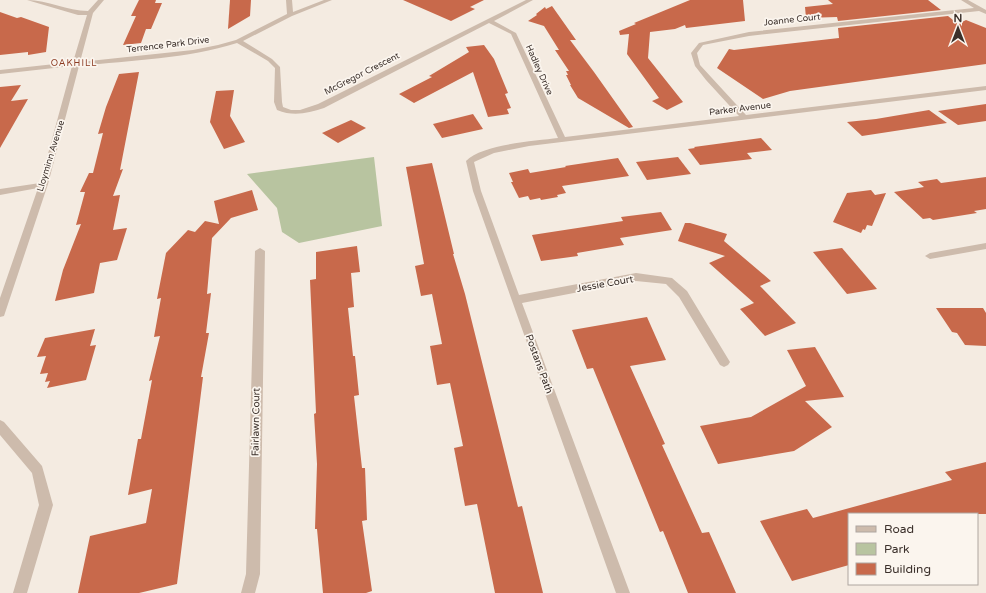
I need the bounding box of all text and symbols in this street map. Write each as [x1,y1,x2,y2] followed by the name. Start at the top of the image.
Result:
[938,8,978,48] north arrow
[763,11,822,28] street label: Joanne Court
[954,12,962,25] text: N
[126,34,210,56] street label: Terrence Park Drive
[523,43,555,97] street label: Hadley Drive
[323,50,402,98] street label: McGregor Crescent
[51,58,97,69] district label: OAKHILL
[708,100,772,118] street label: Parker Avenue
[35,119,67,193] street label: Lloyminn Avenue
[576,273,634,295] street label: Jessie Court
[523,333,555,395] street label: Postans Path
[249,387,263,456] street label: Fairlawn Court
[848,513,978,585] legend
[884,522,914,536] text: Road
[884,542,910,556] text: Park
[884,562,931,576] text: Building

